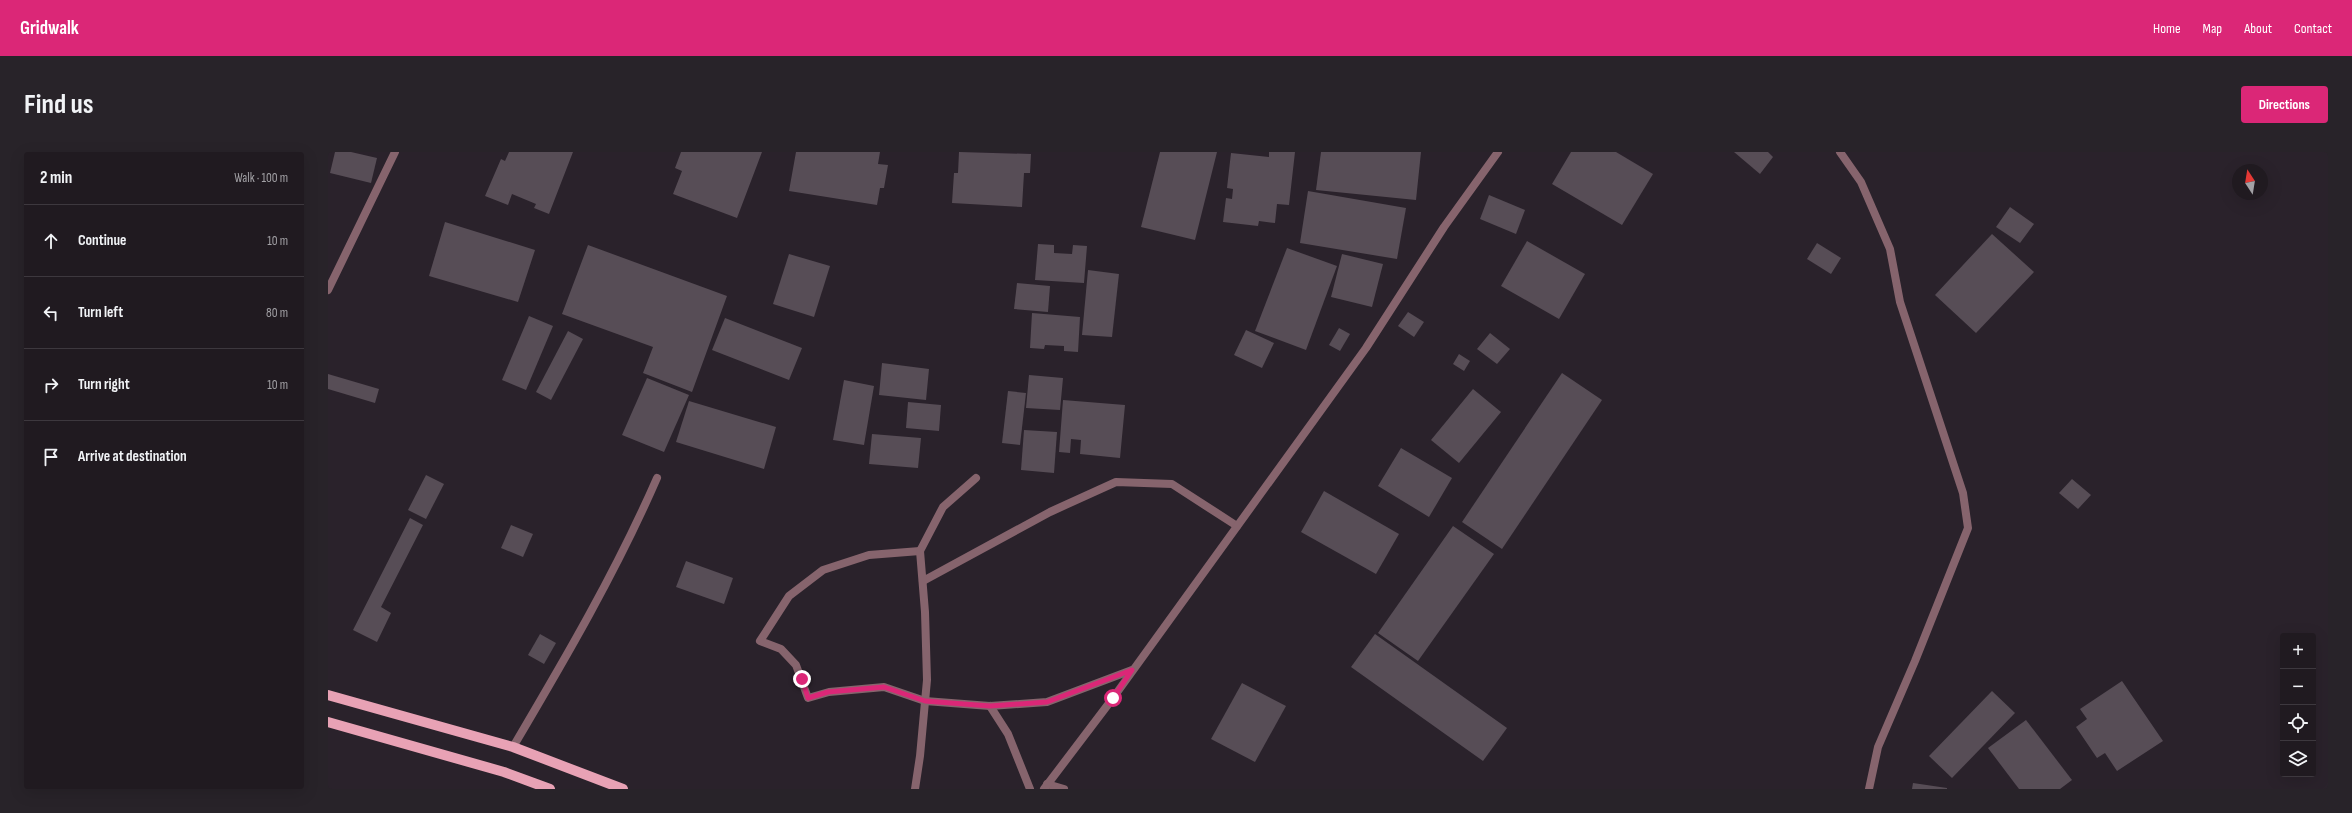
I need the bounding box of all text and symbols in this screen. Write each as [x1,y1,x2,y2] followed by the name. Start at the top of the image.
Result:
[20,17,79,40] text: Gridwalk
[2153,20,2181,37] text: Home
[2203,20,2222,37] text: Map
[2244,20,2272,37] text: About
[2294,20,2332,37] text: Contact
[2241,86,2328,123] button: Directions
[24,88,93,121] text: Find us
[2232,164,2268,200] north arrow
[40,168,72,188] text: 2 min
[234,170,288,186] text: Walk · 100 m
[40,230,62,252] icon: ahead
[78,231,127,250] text: Continue
[267,233,288,249] text: 10 m
[40,302,62,324] icon: left
[78,303,123,322] text: Turn left
[266,305,288,321] text: 80 m
[40,374,62,396] icon: right
[78,375,130,394] text: Turn right
[267,377,288,393] text: 10 m
[40,446,62,468] icon: arrive
[78,447,187,466] text: Arrive at destination
[2280,633,2316,777] map controls
[2280,633,2316,669] button: +
[2280,669,2316,705] button: −
[793,670,811,688] route end
[1104,689,1122,707] route start
[2280,705,2316,741] button: locate
[2280,741,2316,777] button: layers

